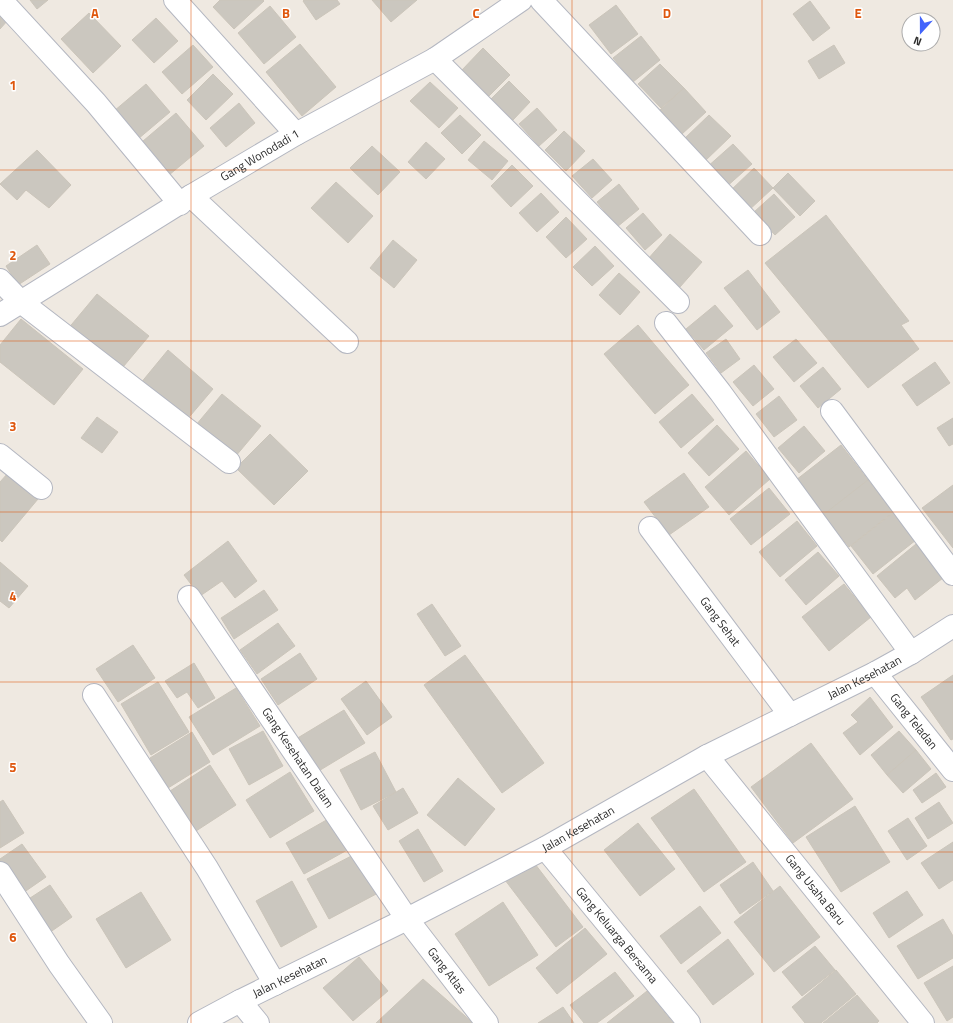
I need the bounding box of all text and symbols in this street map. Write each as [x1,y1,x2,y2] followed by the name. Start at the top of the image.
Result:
[91,3,99,23] text: A
[282,3,290,23] text: B
[472,3,480,23] text: C
[663,3,671,23] text: D
[854,3,862,23] text: E
[901,12,941,52] north arrow
[911,33,924,50] text: N
[9,75,17,95] text: 1
[216,124,303,186] street label: Gang Wonodadi 1
[9,245,17,265] text: 2
[9,416,17,436] text: 3
[9,586,17,606] text: 4
[696,592,746,651] street label: Gang Sehat
[824,650,905,704] street label: Jalan Kesehatan
[886,689,943,753] street label: Gang Teladan
[257,703,339,811] street label: Gang Kesehatan Dalam
[9,757,17,777] text: 5
[538,800,618,857] street label: Jalan Kesehatan
[781,850,850,929] street label: Gang Usaha Baru
[571,882,663,988] street label: Gang Keluarga Bersama
[9,927,17,947] text: 6
[423,943,471,998] street label: Gang Atlas
[249,950,330,1002] street label: Jalan Kesehatan

